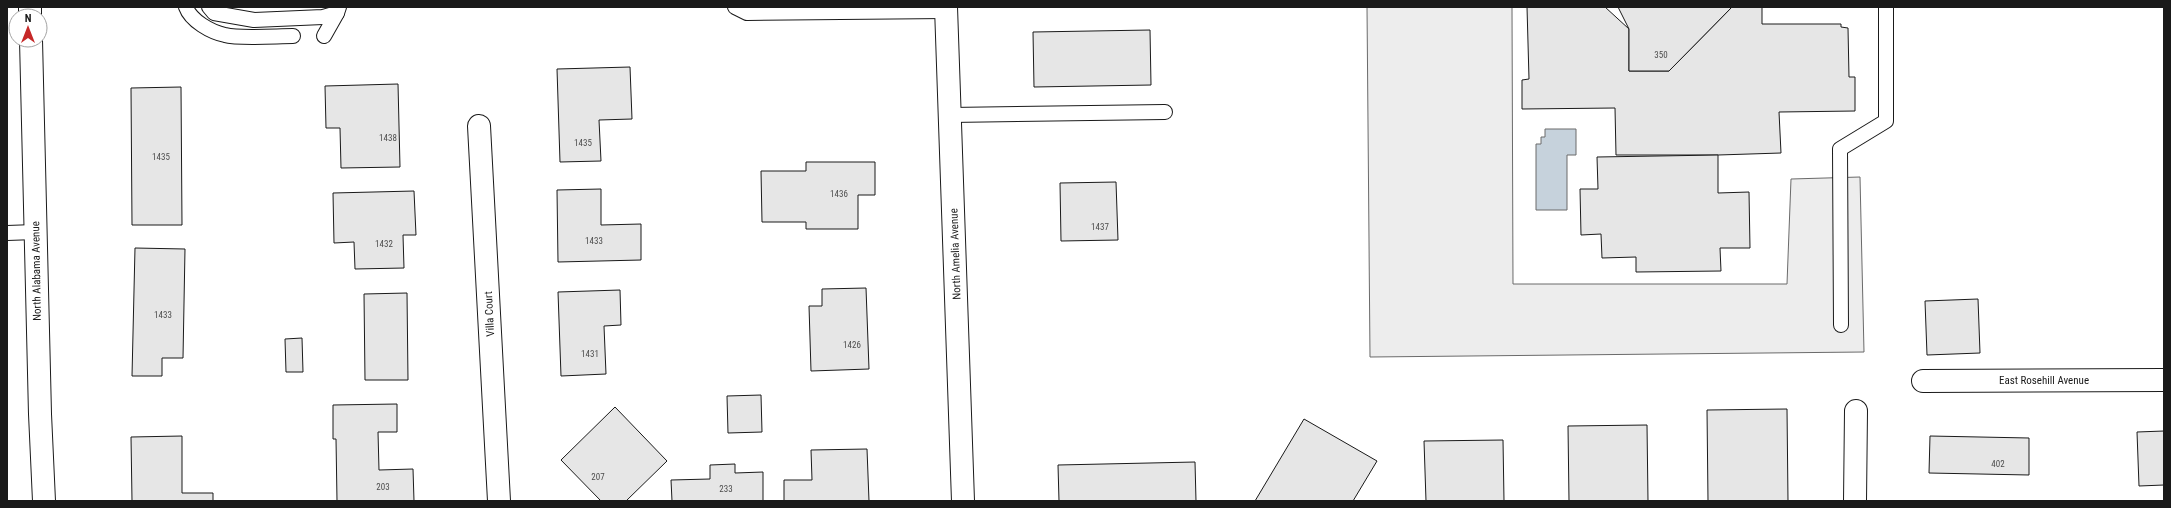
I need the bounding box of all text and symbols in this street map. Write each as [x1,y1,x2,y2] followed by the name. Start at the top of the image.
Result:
[8,8,48,48] north arrow
[25,12,32,25] text: N
[1654,50,1668,60] house number: 350
[379,133,397,143] house number: 1438
[574,138,592,148] house number: 1435
[152,152,170,162] house number: 1435
[830,189,848,199] house number: 1436
[947,208,964,300] street label: North Amelia Avenue
[29,221,44,321] street label: North Alabama Avenue
[1091,222,1109,232] house number: 1437
[585,236,603,246] house number: 1433
[375,239,393,249] house number: 1432
[482,291,497,337] street label: Villa Court
[154,310,172,320] house number: 1433
[843,340,861,350] house number: 1426
[581,349,599,359] house number: 1431
[1999,374,2089,387] street label: East Rosehill Avenue
[1991,459,2005,469] house number: 402
[591,472,605,482] house number: 207
[376,482,390,492] house number: 203
[719,484,733,494] house number: 233

